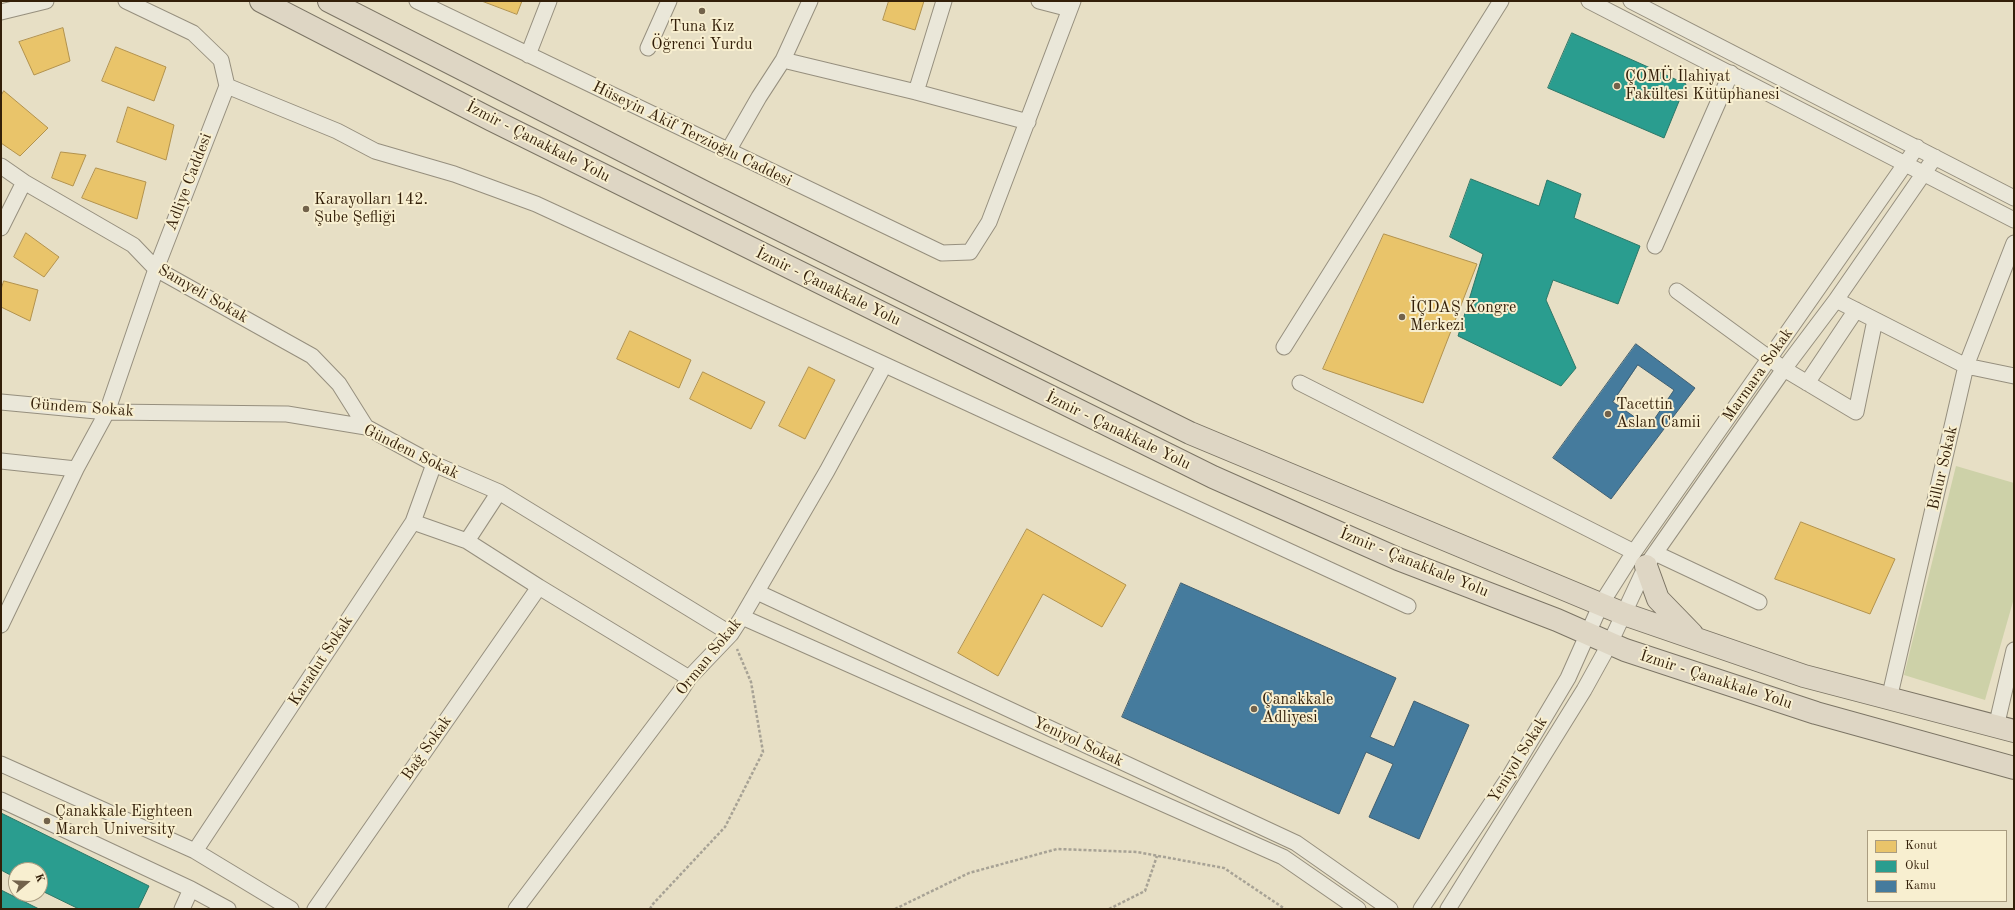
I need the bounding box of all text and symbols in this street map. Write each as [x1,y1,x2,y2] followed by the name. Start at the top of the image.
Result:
[697,6,707,16] marker: Tuna Kız Öğrenci Yurdu
[651,17,753,55] place label: Tuna Kız Öğrenci Yurdu
[1625,67,1780,105] place label: ÇOMÜ İlahiyat Fakültesi Kütüphanesi
[589,77,795,191] street label: Hüseyin Akif Terzioğlu Caddesi
[1612,81,1622,91] marker: ÇOMÜ İlahiyat Fakültesi Kütüphanesi
[463,97,613,187] street label: İzmir - Çanakkale Yolu
[162,131,216,233] street label: Adliye Caddesi
[314,190,428,228] place label: Karayolları 142. Şube Şefliği
[301,204,311,214] marker: Karayolları 142. Şube Şefliği
[752,244,904,330] street label: İzmir - Çanakkale Yolu
[154,260,252,328] street label: Samyeli Sokak
[1410,298,1516,336] place label: İÇDAŞ Kongre Merkezi
[1397,312,1407,322] marker: İÇDAŞ Kongre Merkezi
[1719,325,1797,425] street label: Marmara Sokak
[1042,388,1194,474] street label: İzmir - Çanakkale Yolu
[29,395,135,421] street label: Gündem Sokak
[1616,395,1700,433] place label: Tacettin Aslan Camii
[1603,409,1613,419] marker: Tacettin Aslan Camii
[360,421,462,483] street label: Gündem Sokak
[1924,424,1962,512] street label: Billur Sokak
[1337,524,1491,602] street label: İzmir - Çanakkale Yolu
[285,612,357,710] street label: Karadut Sokak
[672,614,746,700] street label: Orman Sokak
[1637,646,1795,714] street label: İzmir - Çanakkale Yolu
[1262,690,1333,728] place label: Çanakkale Adliyesi
[1249,704,1259,714] marker: Çanakkale Adliyesi
[398,712,456,784] street label: Bağ Sokak
[1030,713,1126,771] street label: Yeniyol Sokak
[1484,714,1552,806] street label: Yeniyol Sokak
[55,802,193,840] place label: Çanakkale Eighteen March University
[42,816,52,826] marker: Çanakkale Eighteen March University
[1867,830,2007,902] legend
[1905,840,1937,852] text: Konut
[1905,860,1929,872] text: Okul
[8,862,48,902] north arrow
[32,872,45,884] text: K
[1905,880,1936,892] text: Kamu

